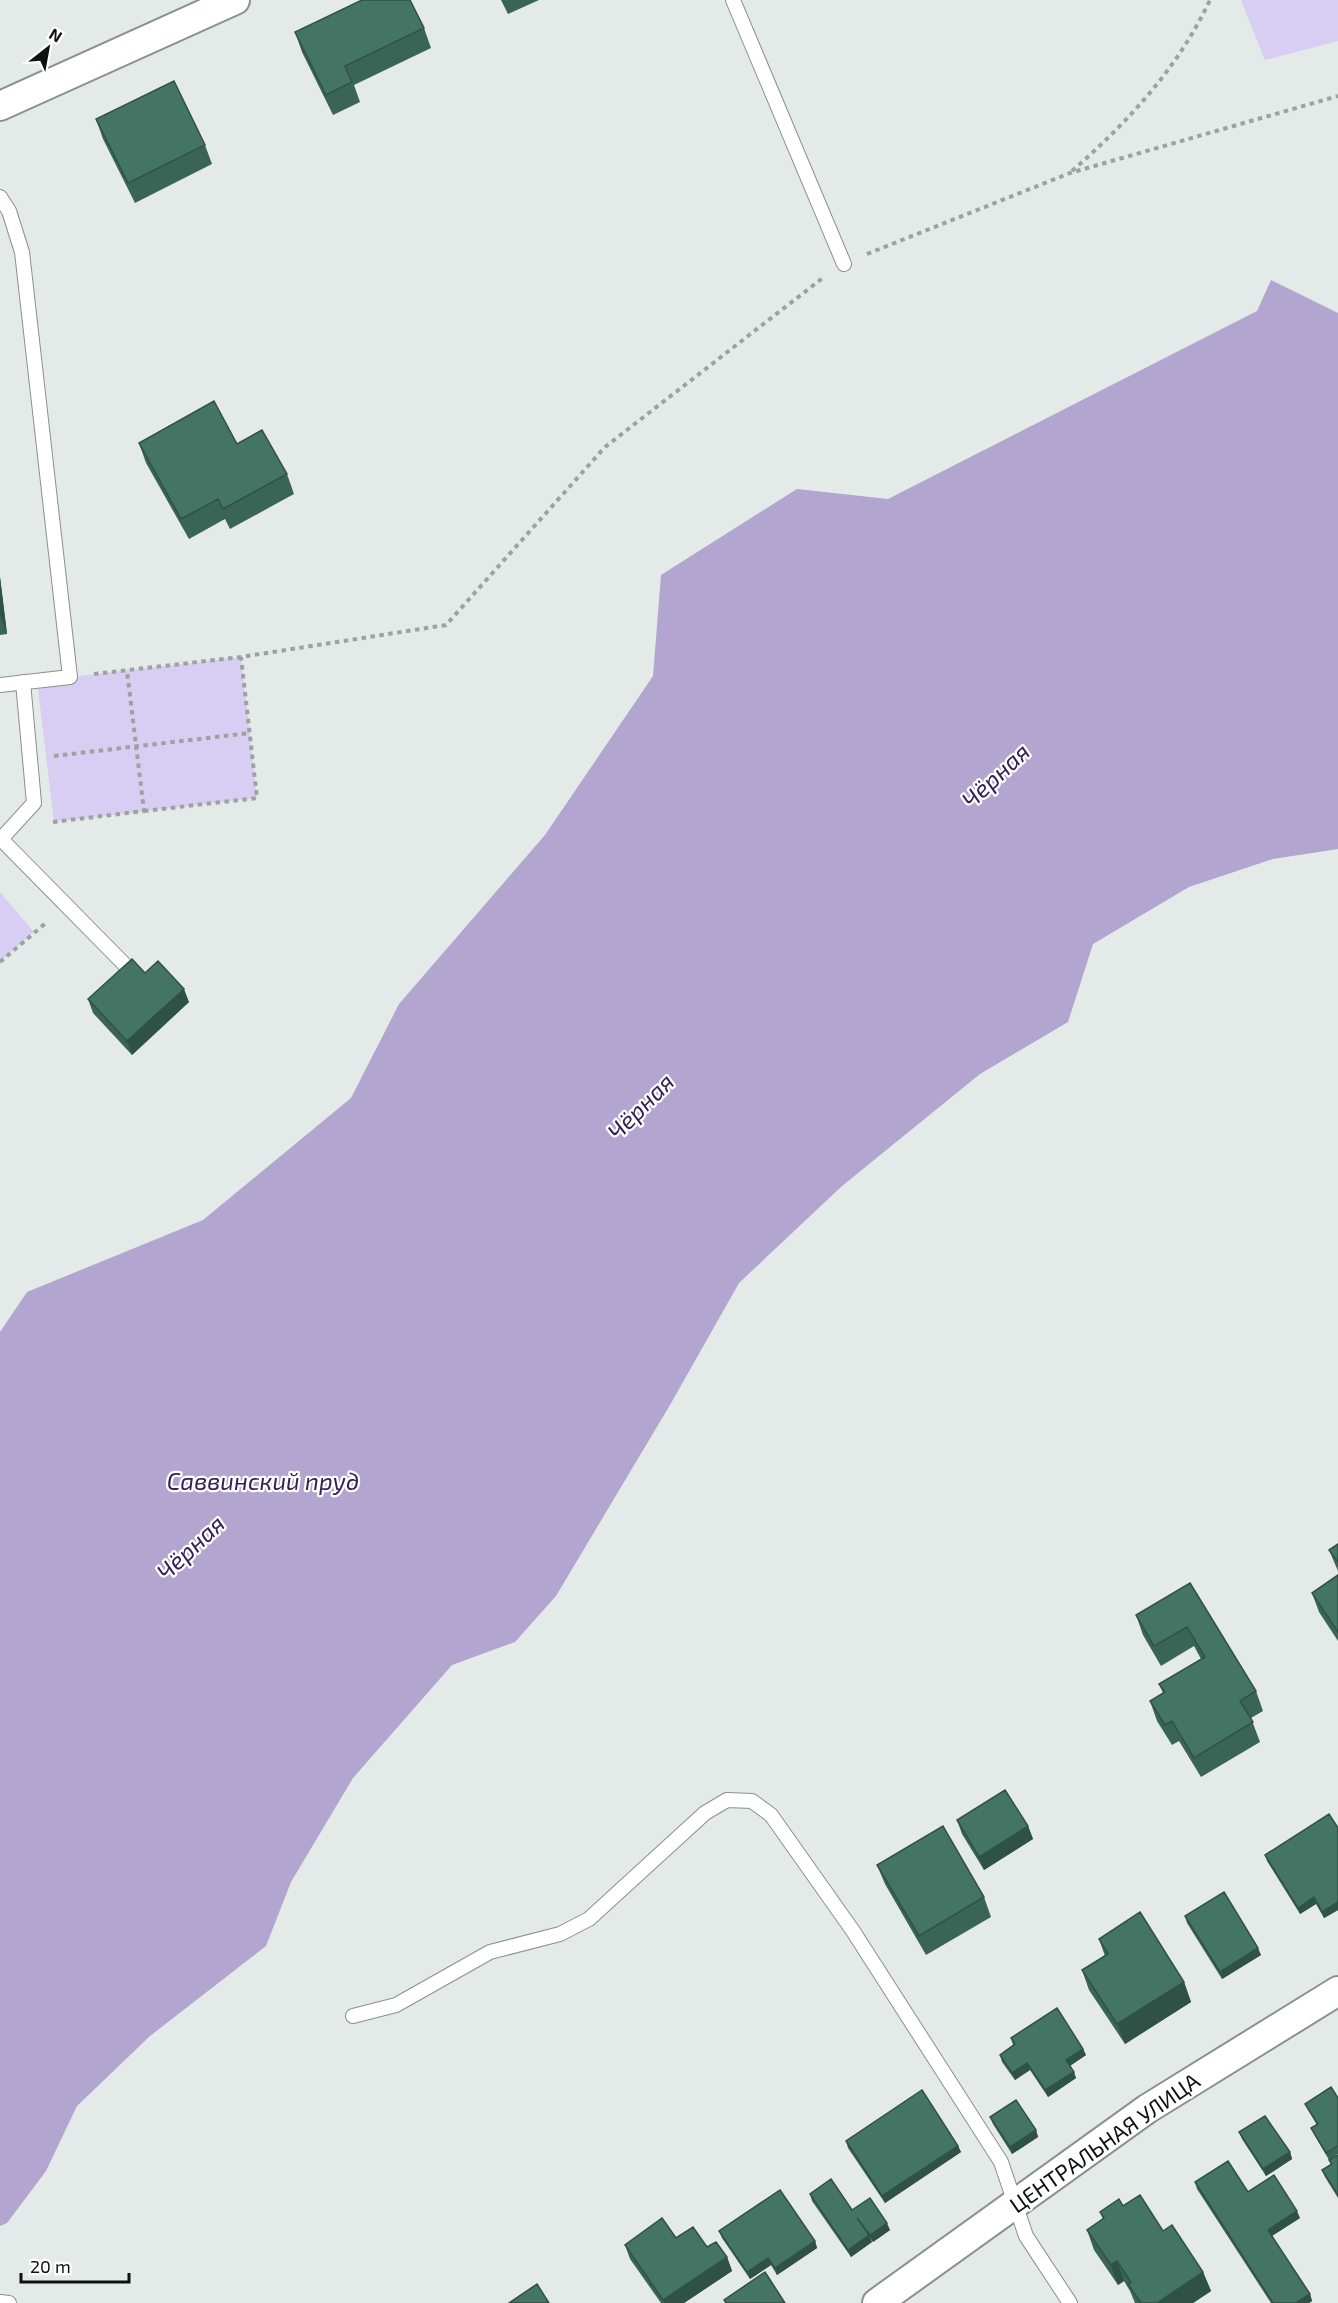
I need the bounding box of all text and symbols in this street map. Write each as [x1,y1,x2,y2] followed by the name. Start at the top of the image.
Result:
[18,18,78,78] north arrow
[46,24,66,46] text: N
[955,736,1035,814] water label: Чёрная
[601,1067,679,1145] water label: Чёрная
[167,1466,359,1495] water label: Саввинский пруд
[150,1508,230,1586] water label: Чёрная
[1004,2066,1204,2217] street label: ЦЕНТРАЛЬНАЯ УЛИЦА
[21,2246,129,2284] scale bar
[30,2255,71,2277] text: 20 m

